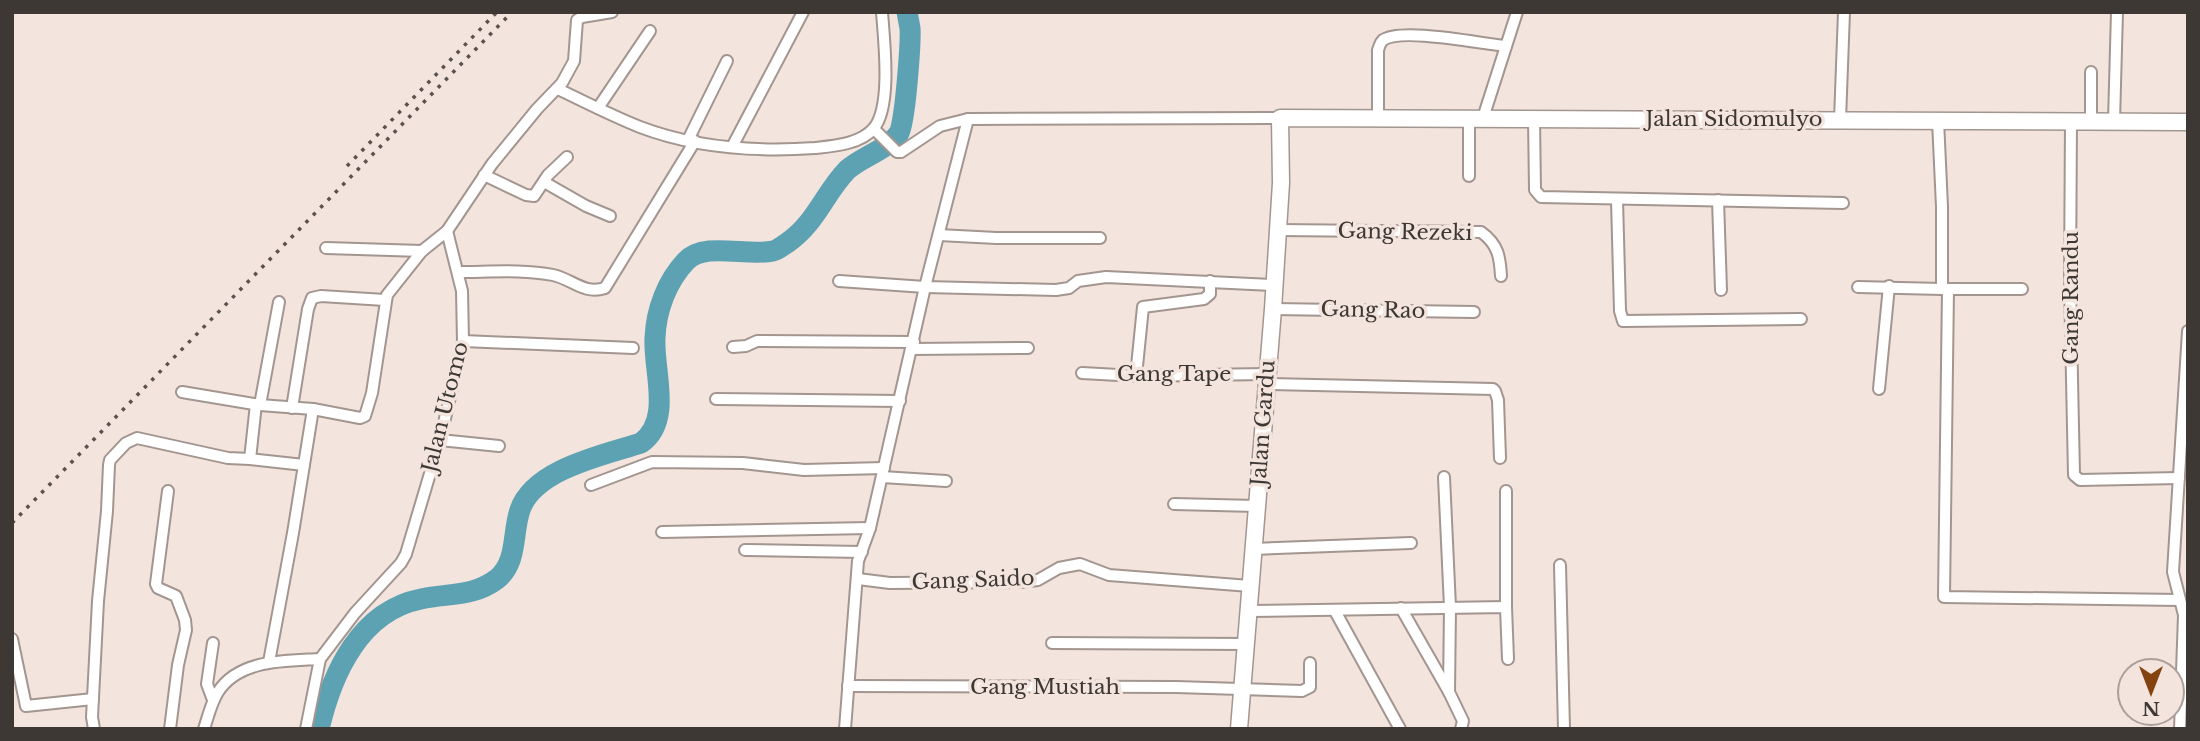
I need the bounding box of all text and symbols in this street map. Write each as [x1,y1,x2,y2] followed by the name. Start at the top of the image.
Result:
[1643,106,1822,132] street label: Jalan Sidomulyo
[1337,218,1473,246] street label: Gang Rezeki
[2058,231,2084,365] street label: Gang Randu
[1320,296,1426,324] street label: Gang Rao
[415,339,474,478] street label: Jalan Utomo
[1245,359,1280,490] street label: Jalan Gardu
[1117,361,1231,387] street label: Gang Tape
[911,565,1035,595] street label: Gang Saido
[2116,657,2186,727] north arrow
[970,674,1120,700] street label: Gang Mustiah
[2142,697,2160,720] text: N

